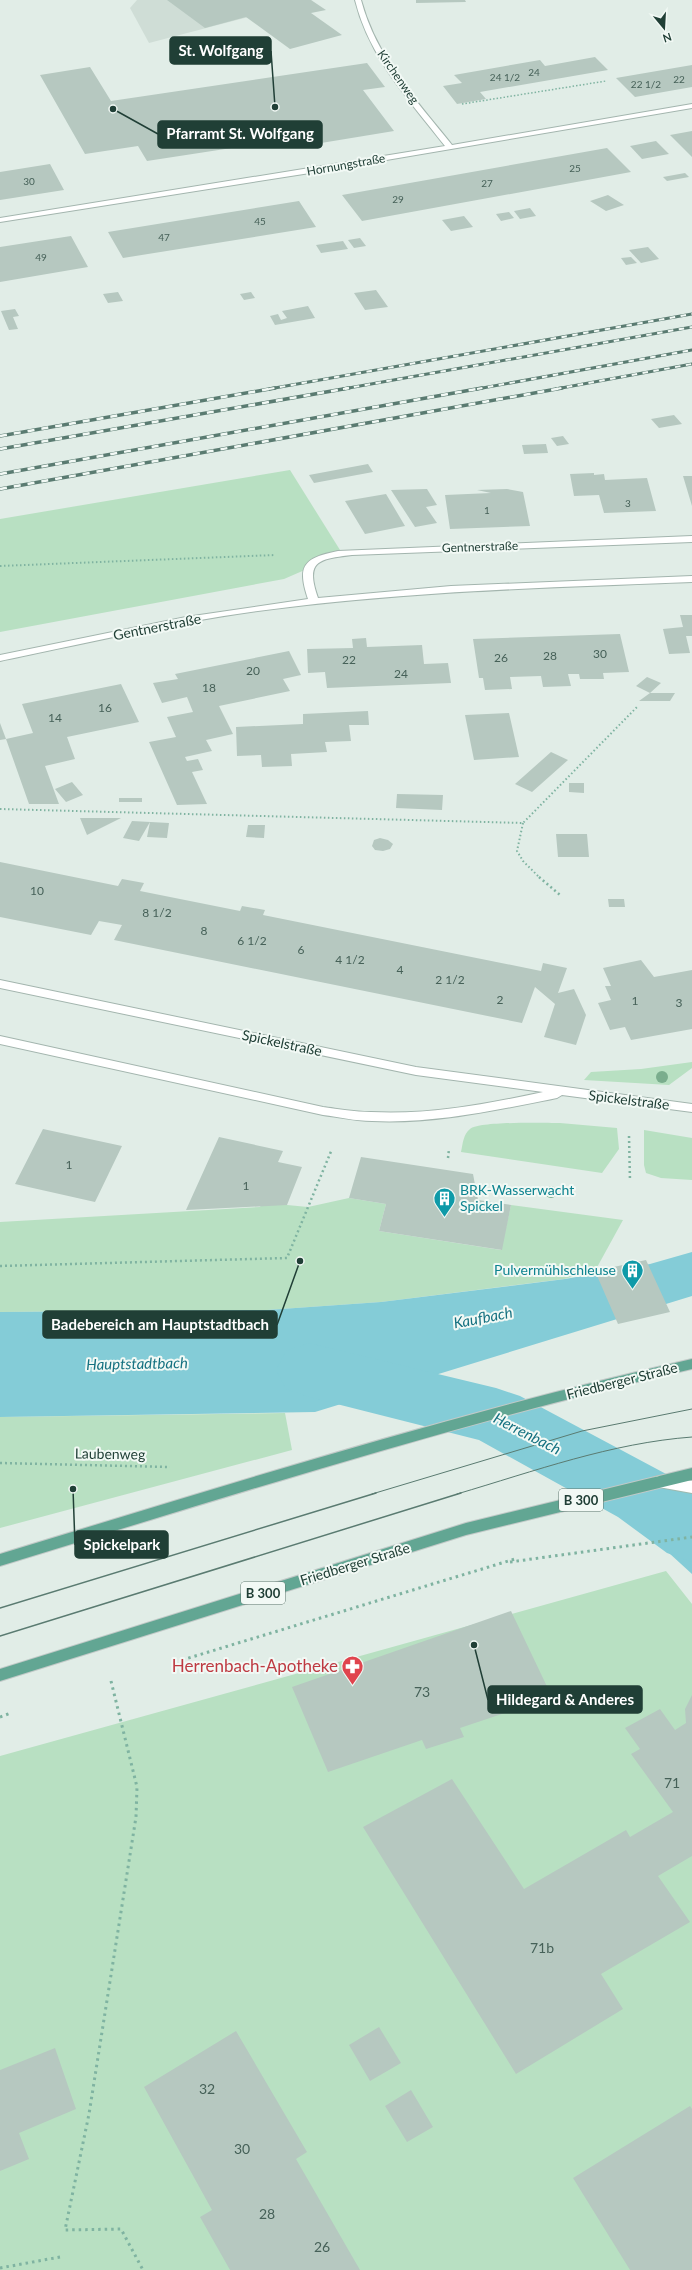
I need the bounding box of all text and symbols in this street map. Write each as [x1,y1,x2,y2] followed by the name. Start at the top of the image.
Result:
[644,8,684,48] north arrow
[661,30,673,45] text: N
[170,37,271,64] callout: St. Wolfgang
[178,41,264,59] text: St. Wolfgang
[374,47,422,107] street label: Kirchenweg
[528,66,540,78] house number: 24
[490,71,520,83] house number: 24 1/2
[673,73,685,85] house number: 22
[631,78,661,90] house number: 22 1/2
[158,121,322,148] callout: Pfarramt St. Wolfgang
[166,124,314,142] text: Pfarramt St. Wolfgang
[305,150,386,179] street label: Hornungstraße
[569,162,581,174] house number: 25
[23,175,35,187] house number: 30
[481,177,493,189] house number: 27
[392,193,404,205] house number: 29
[254,215,266,227] house number: 45
[158,231,170,243] house number: 47
[35,251,47,263] house number: 49
[625,497,631,509] house number: 3
[484,504,490,516] house number: 1
[442,538,518,555] street label: Gentnerstraße
[112,610,202,643] street label: Gentnerstraße
[593,646,607,661] house number: 30
[543,648,557,663] house number: 28
[494,650,508,665] house number: 26
[342,652,356,667] house number: 22
[246,663,260,678] house number: 20
[394,666,408,681] house number: 24
[202,680,216,695] house number: 18
[98,700,112,715] house number: 16
[48,710,62,725] house number: 14
[30,883,44,898] house number: 10
[142,905,172,920] house number: 8 1/2
[201,923,208,938] house number: 8
[237,933,267,948] house number: 6 1/2
[298,942,305,957] house number: 6
[335,952,365,967] house number: 4 1/2
[397,962,404,977] house number: 4
[435,972,465,987] house number: 2 1/2
[497,992,504,1007] house number: 2
[632,993,639,1008] house number: 1
[676,995,683,1010] house number: 3
[241,1026,324,1059] street label: Spickelstraße
[588,1086,670,1113] street label: Spickelstraße
[66,1157,73,1172] house number: 1
[243,1178,250,1193] house number: 1
[460,1181,574,1214] place label: BRK-Wasserwacht Spickel
[432,1185,458,1218] building icon: BRK-Wasserwacht Spickel
[619,1257,645,1290] building icon: Pulvermühlschleuse
[494,1261,616,1278] place label: Pulvermühlschleuse
[452,1302,514,1332] water label: Kaufbach
[43,1311,277,1338] callout: Badebereich am Hauptstadtbach
[51,1315,269,1333] text: Badebereich am Hauptstadtbach
[86,1353,188,1373] water label: Hauptstadtbach
[565,1358,679,1403] street label: Friedberger Straße
[491,1409,564,1458] water label: Herrenbach
[75,1444,145,1463] street label: Laubenweg
[559,1489,603,1511] road number: B 300
[75,1531,168,1558] callout: Spickelpark
[84,1535,161,1553] text: Spickelpark
[298,1539,412,1588] street label: Friedberger Straße
[241,1582,285,1604] road number: B 300
[340,1653,366,1686] pharmacy icon: Herrenbach-Apotheke
[172,1655,338,1676] place label: Herrenbach-Apotheke
[414,1683,430,1700] house number: 73
[488,1686,642,1713] callout: Hildegard & Anderes
[496,1690,634,1708] text: Hildegard & Anderes
[664,1774,680,1791] house number: 71
[530,1939,554,1956] house number: 71b
[199,2080,215,2097] house number: 32
[234,2140,250,2157] house number: 30
[259,2205,275,2222] house number: 28
[314,2238,330,2255] house number: 26

